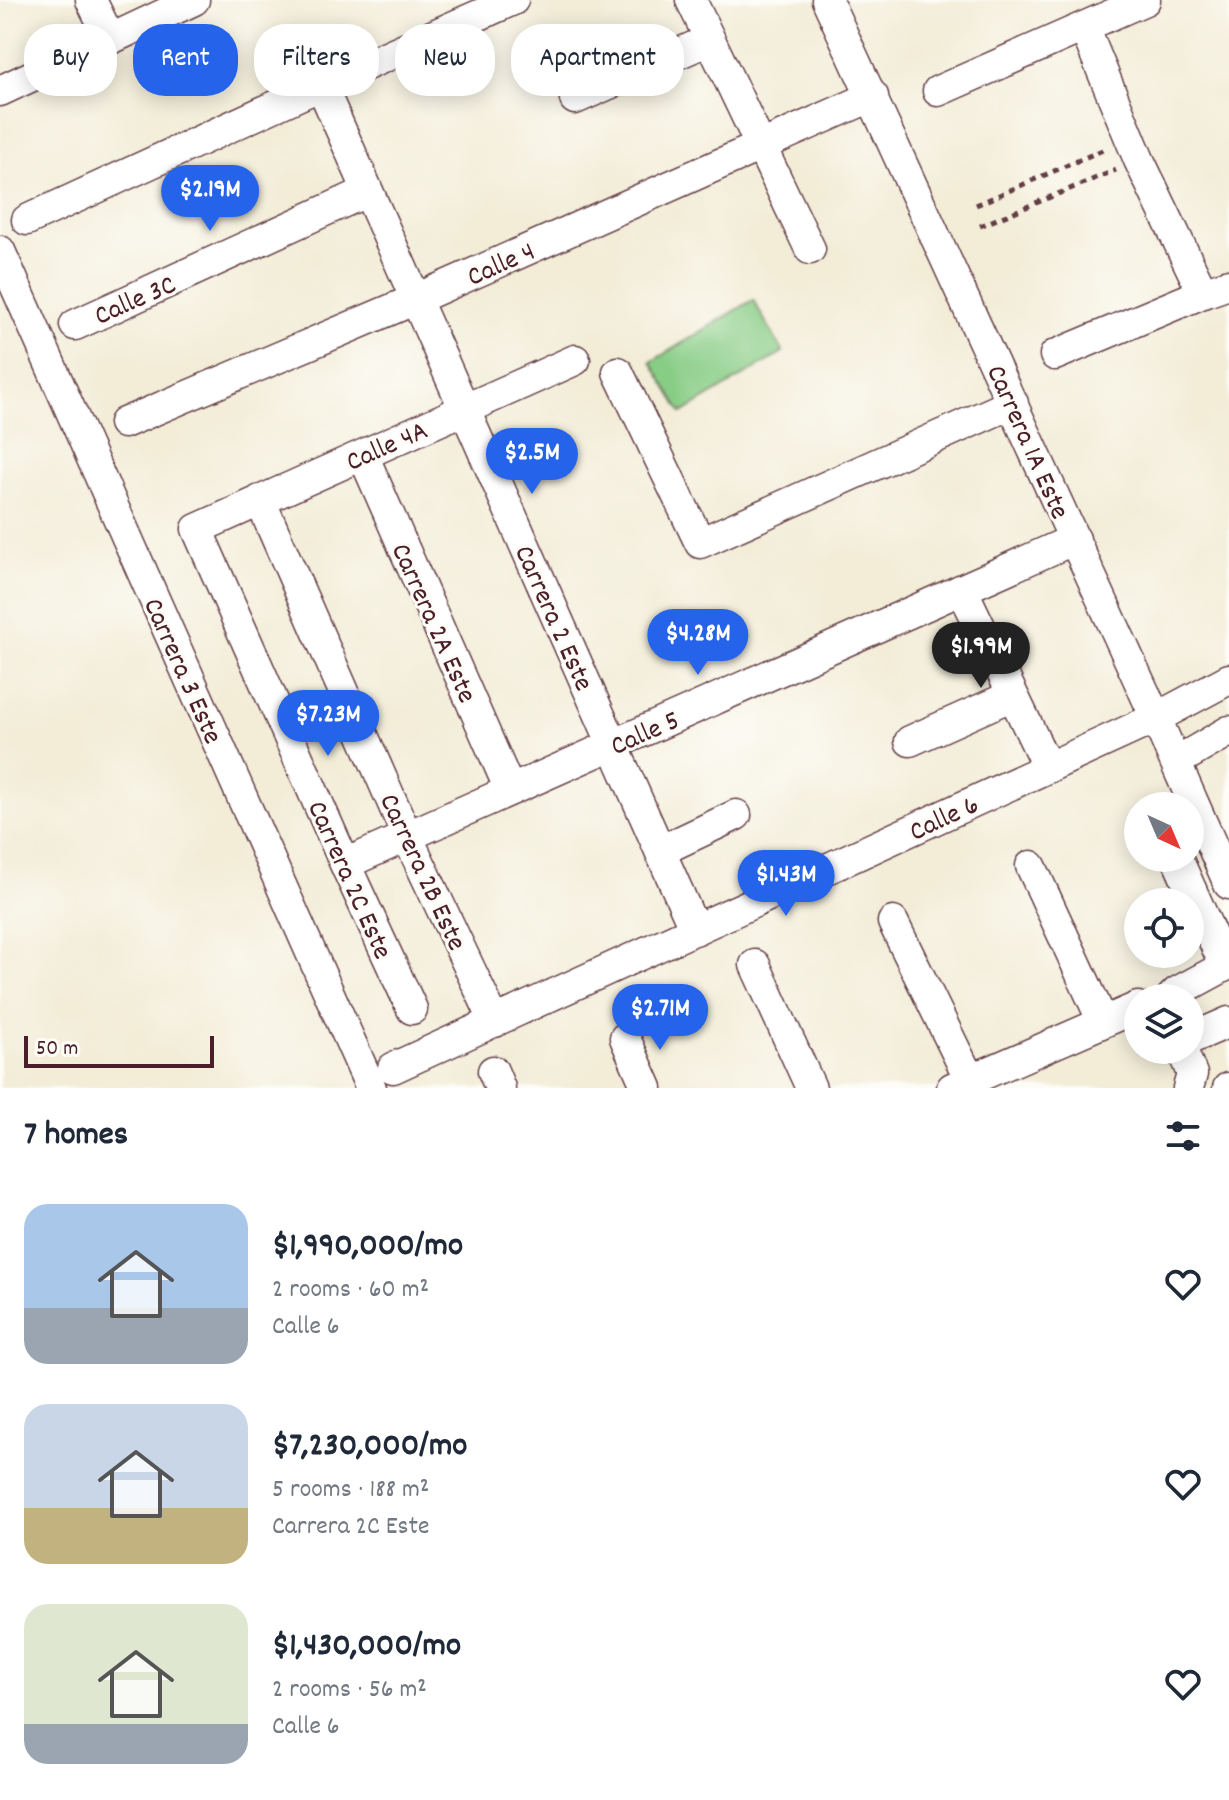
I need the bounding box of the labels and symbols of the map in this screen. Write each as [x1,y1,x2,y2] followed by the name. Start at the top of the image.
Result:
[145,165,275,233] pin: $2.19M
[462,234,542,299] street label: Calle 4
[89,267,183,338] street label: Calle 3C
[974,360,1077,527] street label: Carrera 1A Este
[341,413,435,484] street label: Calle 4A
[476,428,588,496] pin: $2.5M
[378,538,484,710] street label: Carrera 2A Este
[501,540,601,698] street label: Carrera 2 Este
[130,593,230,751] street label: Carrera 3 Este
[633,609,763,677] pin: $4.28M
[916,622,1046,690] pin: $1.99M
[263,690,393,758] pin: $7.23M
[605,703,687,768] street label: Calle 5
[904,787,987,854] street label: Calle 6
[367,788,474,958] street label: Carrera 2B Este
[1124,792,1204,872] north arrow
[295,795,400,967] street label: Carrera 2C Este
[721,850,851,918] pin: $1.43M
[595,984,725,1052] pin: $2.71M
[24,1032,214,1068] scale bar

